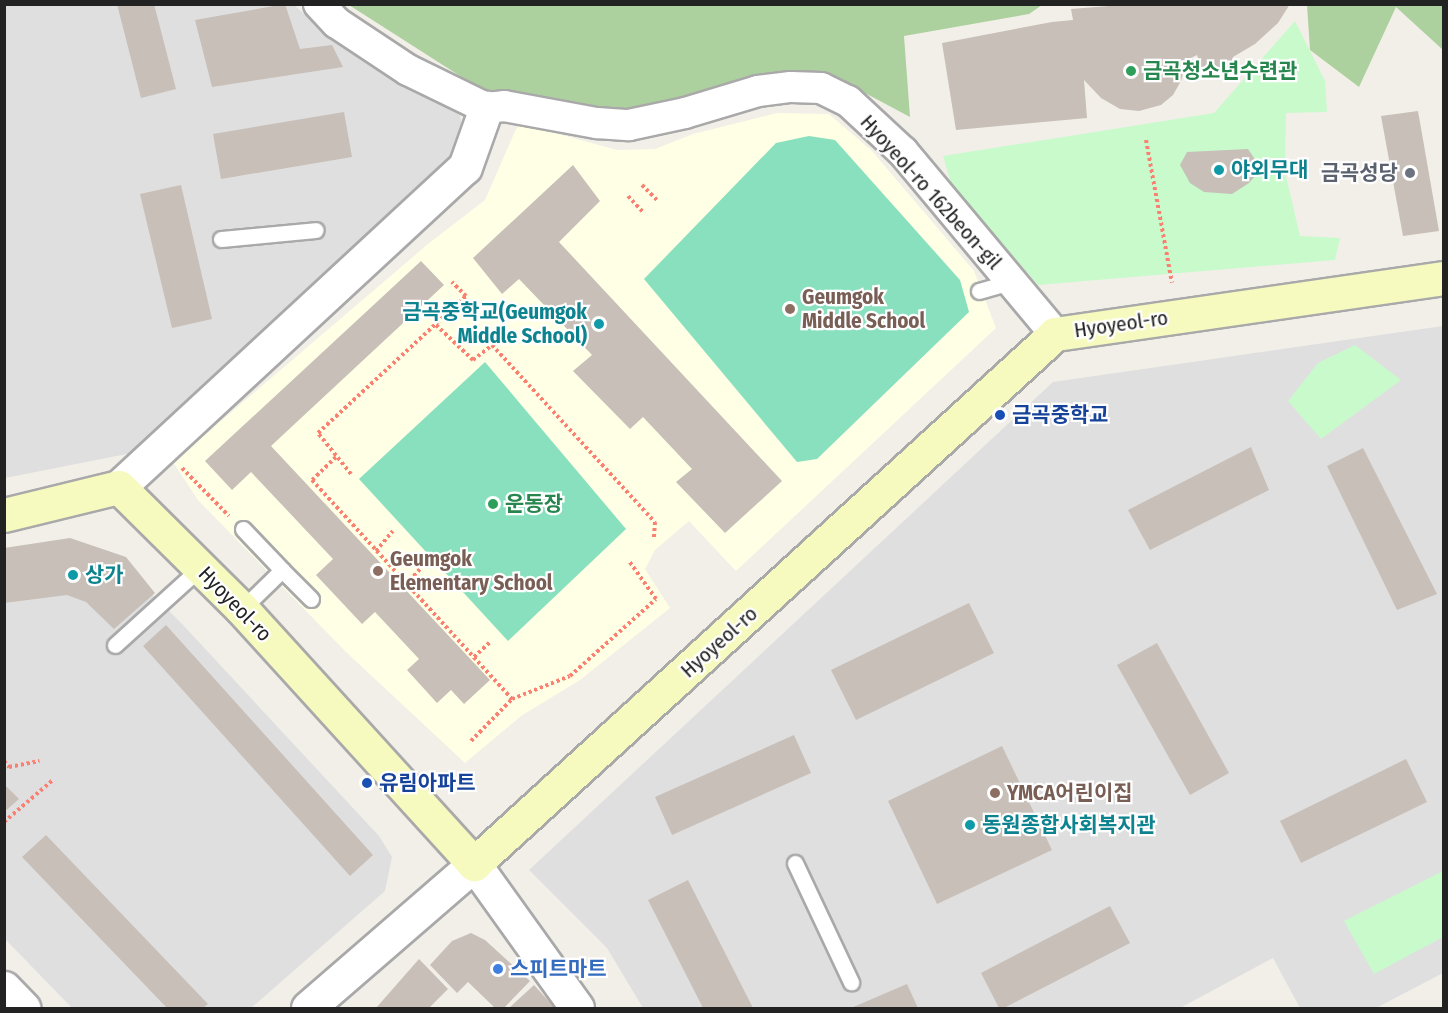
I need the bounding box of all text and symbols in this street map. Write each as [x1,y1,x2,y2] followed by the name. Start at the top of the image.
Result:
[1143,58,1298,84] place label: 금곡청소년수련관
[1124,64,1138,78] marker: 금곡청소년수련관
[855,110,1007,274] street label: Hyoyeol-ro 162beon-gil
[1231,157,1308,183] place label: 야외무대
[1321,160,1398,186] place label: 금곡성당
[1212,163,1226,177] marker: 야외무대
[1403,166,1417,180] marker: 금곡성당
[802,284,925,334] place label: Geumgok Middle School
[402,299,587,349] place label: 금곡중학교(Geumgok Middle School)
[783,302,797,316] marker: Geumgok Middle School
[1072,305,1170,343] street label: Hyoyeol-ro
[592,317,606,331] marker: 금곡중학교(Geumgok Middle School)
[1012,402,1109,428] place label: 금곡중학교
[993,408,1007,422] marker: 금곡중학교
[505,491,563,517] place label: 운동장
[486,497,500,511] marker: 운동장
[390,546,553,596] place label: Geumgok Elementary School
[193,561,277,647] street label: Hyoyeol-ro
[85,562,124,588] place label: 상가
[371,564,385,578] marker: Geumgok Elementary School
[66,568,80,582] marker: 상가
[675,601,763,683] street label: Hyoyeol-ro
[379,770,476,796] place label: 유림아파트
[360,776,374,790] marker: 유림아파트
[1007,780,1133,806] place label: YMCA어린이집
[988,786,1002,800] marker: YMCA어린이집
[982,812,1156,838] place label: 동원종합사회복지관
[963,818,977,832] marker: 동원종합사회복지관
[510,956,607,982] place label: 스피트마트
[491,962,505,976] marker: 스피트마트

